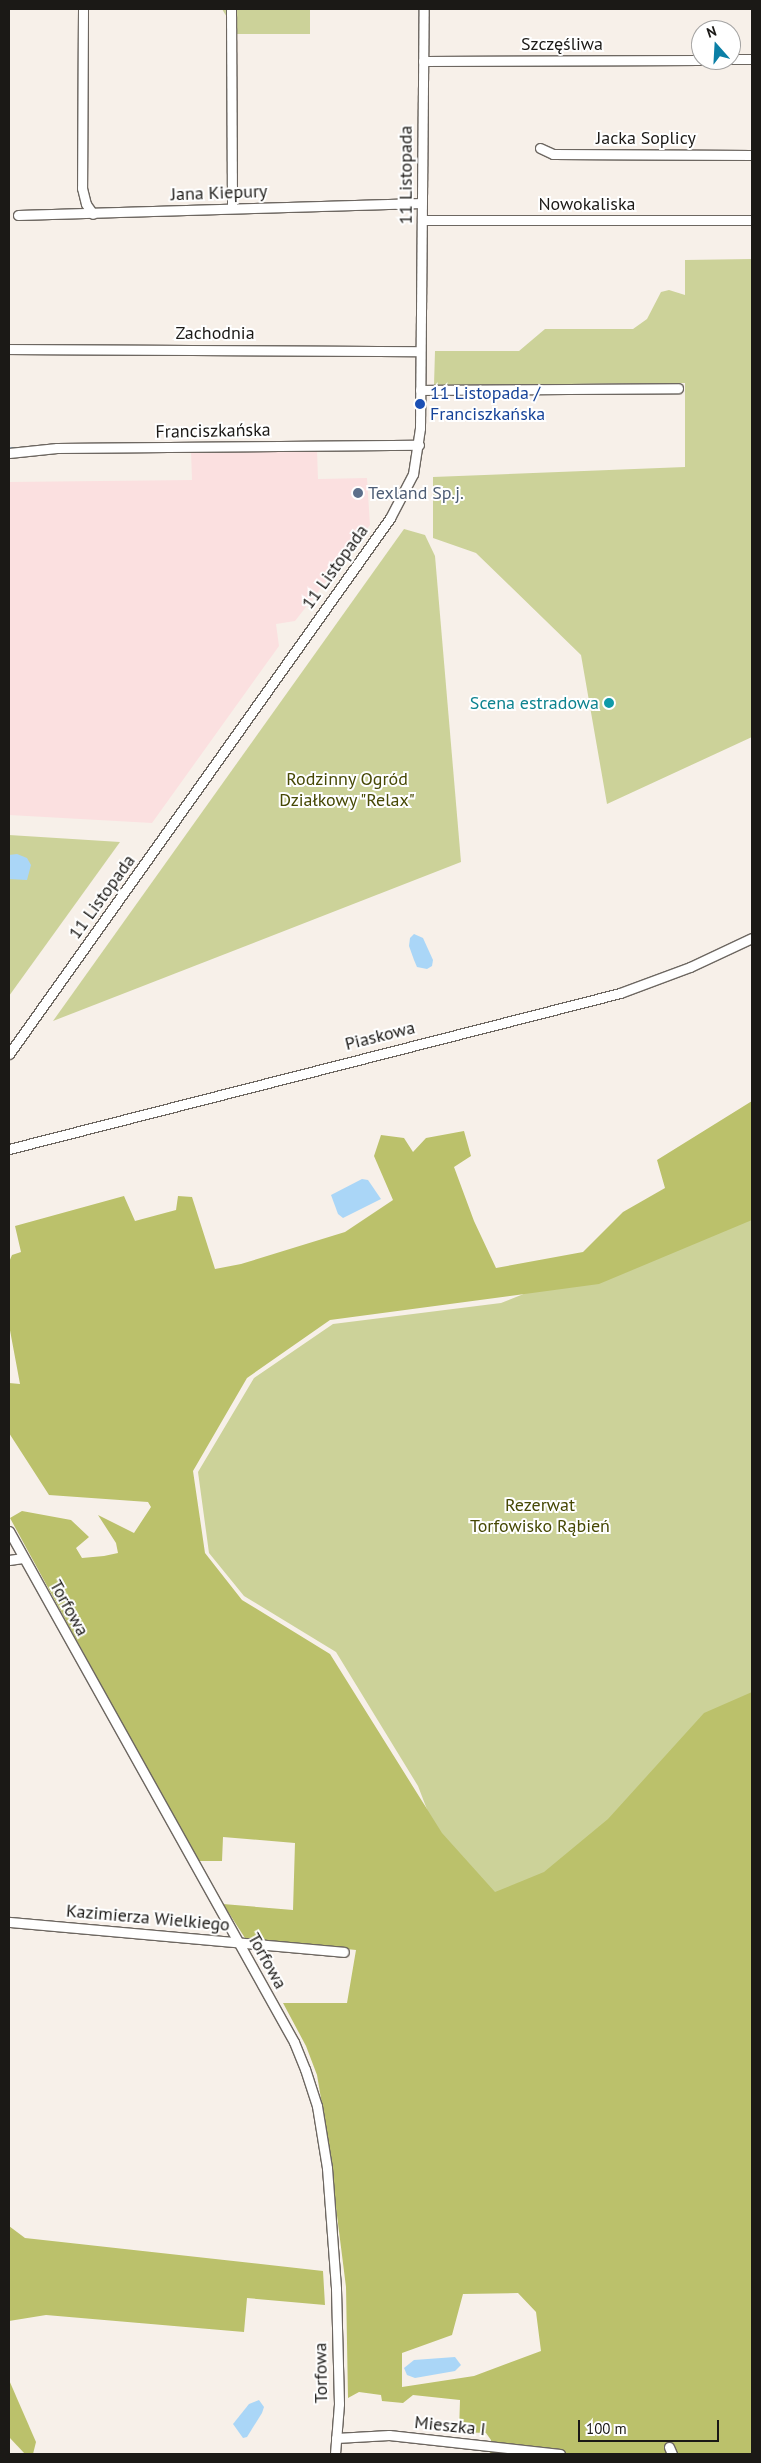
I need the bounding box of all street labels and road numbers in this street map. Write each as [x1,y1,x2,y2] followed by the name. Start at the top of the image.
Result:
[521,33,603,55] street label: Szczęśliwa
[395,126,417,224] street label: 11 Listopada
[596,127,696,149] street label: Jacka Soplicy
[170,181,268,205] street label: Jana Kiepury
[538,193,636,215] street label: Nowokaliska
[175,322,255,344] street label: Zachodnia
[155,419,271,443] street label: Franciszkańska
[297,521,373,613] street label: 11 Listopada
[64,851,140,943] street label: 11 Listopada
[343,1017,417,1055] street label: Piaskowa
[45,1576,93,1640] street label: Torfowa
[65,1900,231,1936] street label: Kazimierza Wielkiego
[243,1929,291,1993] street label: Torfowa
[310,2343,332,2403] street label: Torfowa
[413,2412,487,2440] street label: Mieszka I

